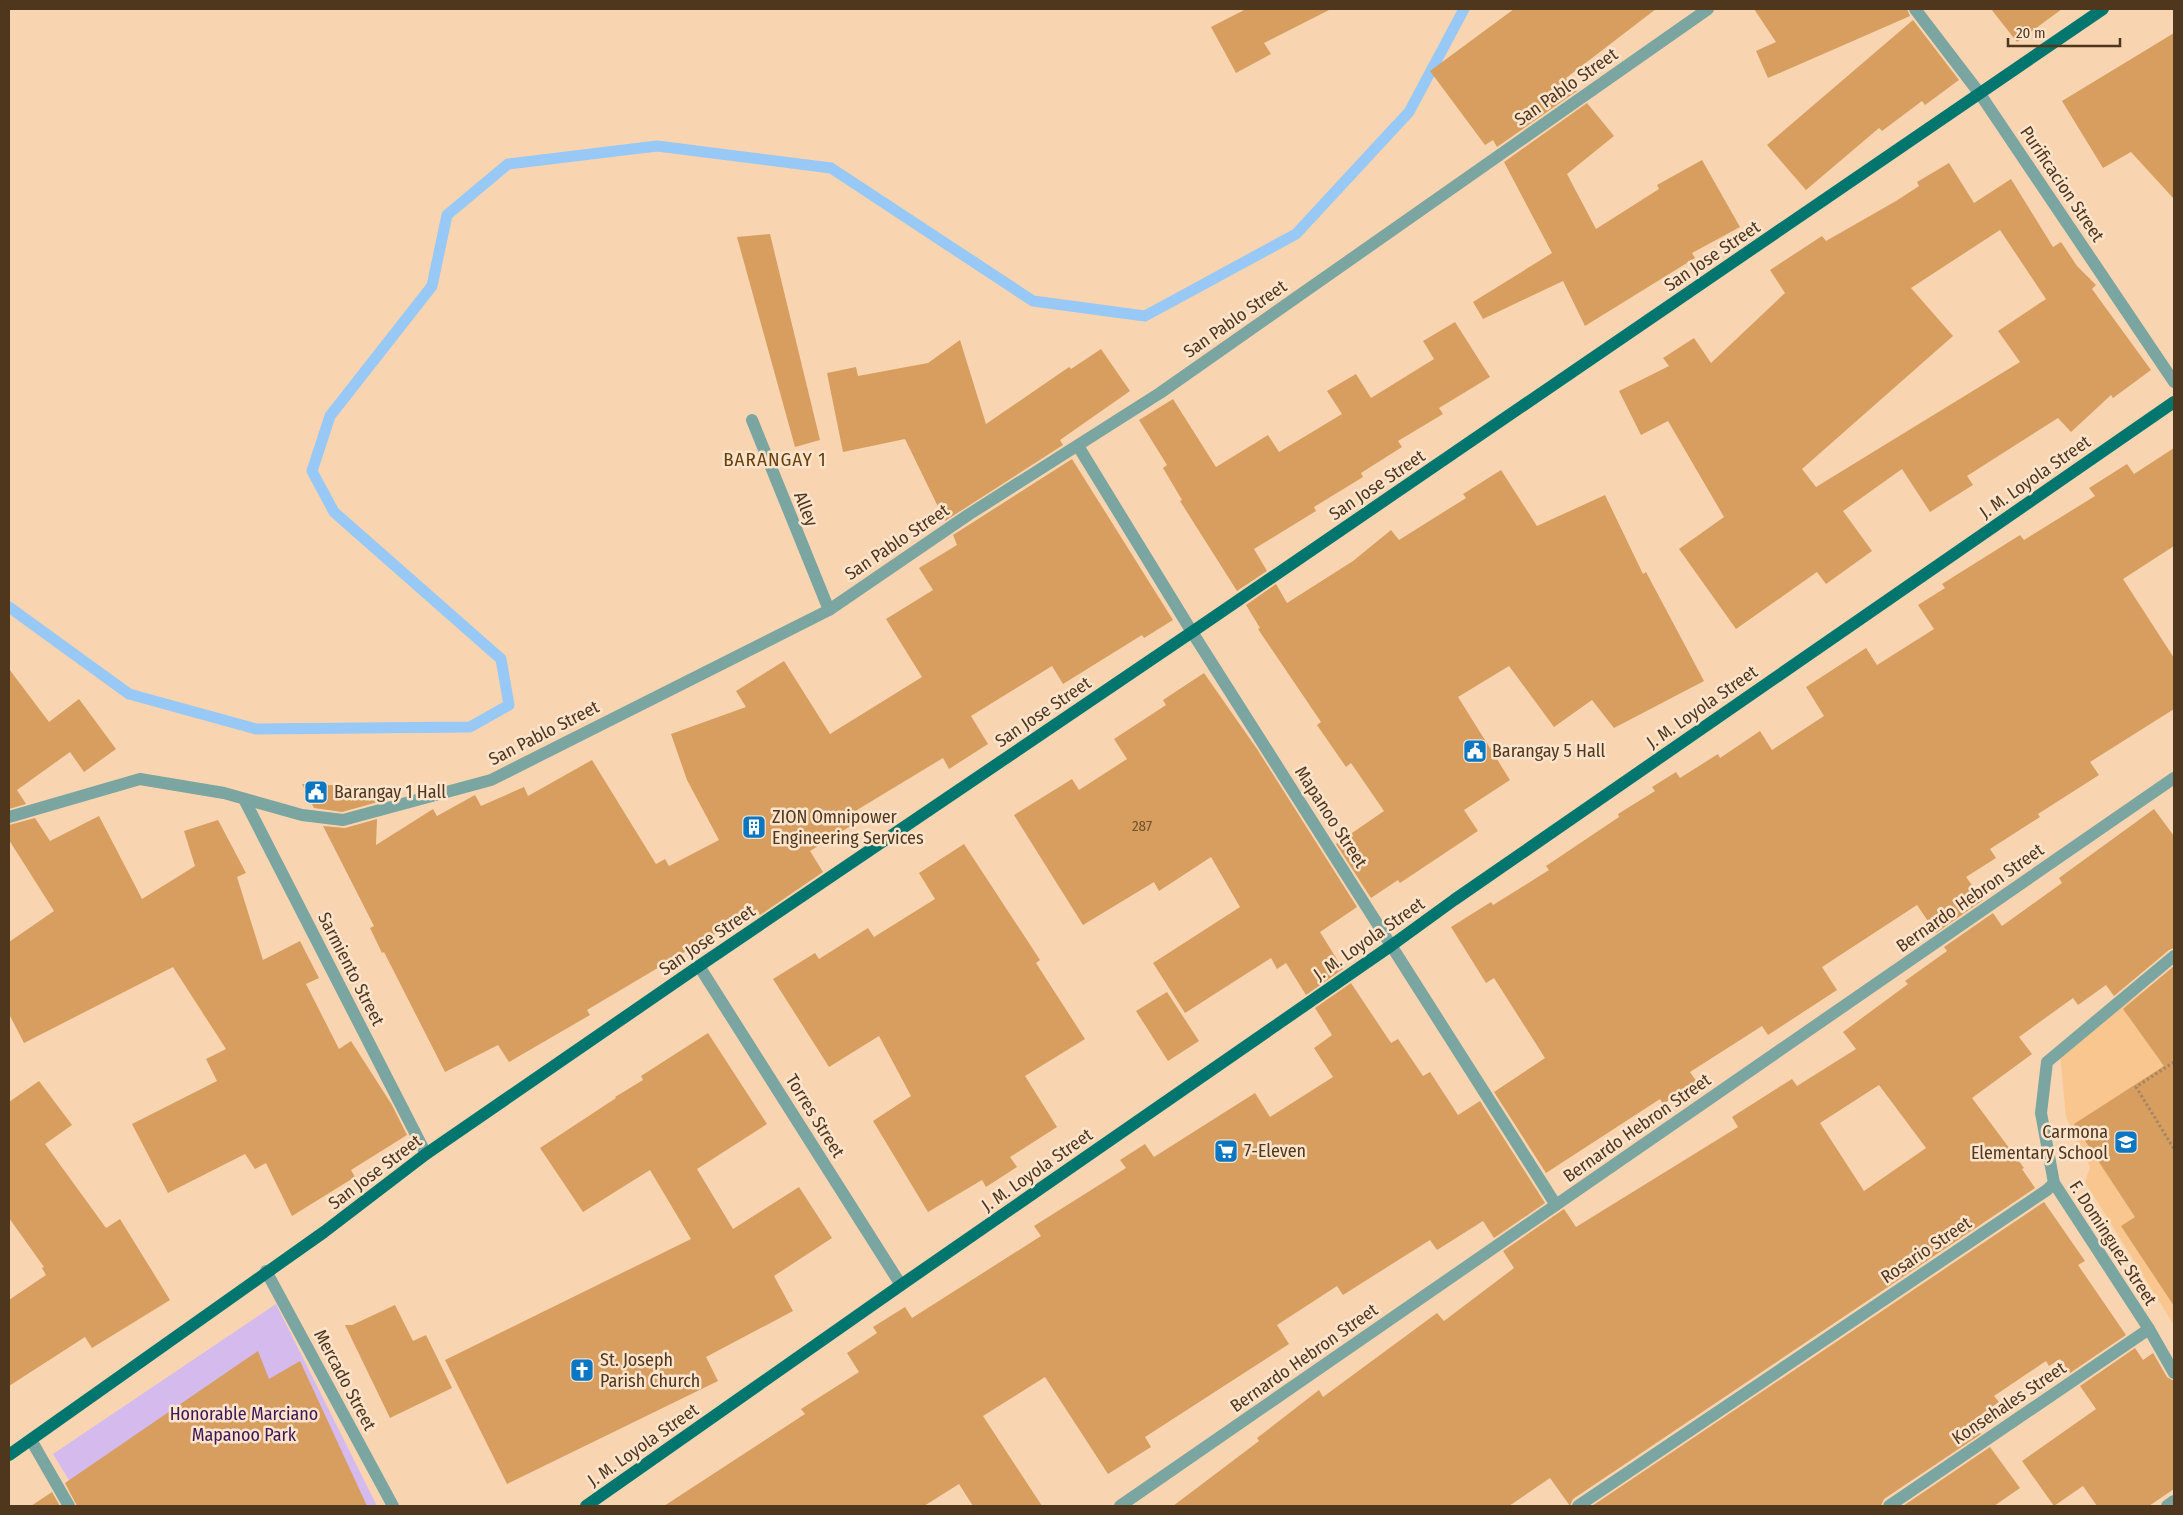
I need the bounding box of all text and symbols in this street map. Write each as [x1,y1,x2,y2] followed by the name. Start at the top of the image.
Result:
[2008,15,2120,47] scale bar
[2016,24,2046,42] text: 20 m
[1510,43,1622,131] street label: San Pablo Street
[2015,122,2109,246] street label: Purificacion Street
[1660,216,1764,296] street label: San Jose Street
[1179,275,1291,363] street label: San Pablo Street
[1975,431,2095,523] street label: J. M. Loyola Street
[1325,445,1429,525] street label: San Jose Street
[723,448,827,471] district label: BARANGAY 1
[789,488,823,530] street label: Alley
[841,499,953,585] street label: San Pablo Street
[1642,661,1762,753] street label: J. M. Loyola Street
[991,672,1095,752] street label: San Jose Street
[485,696,603,770] street label: San Pablo Street
[1462,738,1488,764] public building icon: Barangay 5 Hall
[1492,740,1605,762] place label: Barangay 5 Hall
[1290,762,1372,872] street label: Mapanoo Street
[303,779,329,805] public building icon: Barangay 1 Hall
[334,781,446,803] place label: Barangay 1 Hall
[772,806,924,849] place label: ZION Omnipower Engineering Services
[741,814,767,840] building icon: ZION Omnipower Engineering Services
[1132,817,1152,835] house number: 287
[1892,839,2048,957] street label: Bernardo Hebron Street
[1309,893,1429,985] street label: J. M. Loyola Street
[655,900,759,980] street label: San Jose Street
[313,909,389,1029] street label: Sarmiento Street
[1559,1069,1715,1187] street label: Bernardo Hebron Street
[781,1070,849,1162] street label: Torres Street
[1971,1121,2108,1164] place label: Carmona Elementary School
[977,1124,1097,1216] street label: J. M. Loyola Street
[2113,1129,2139,1155] school or university icon: Carmona Elementary School
[324,1130,426,1214] street label: San Jose Street
[1213,1138,1239,1164] supermarket icon: 7-Eleven
[1244,1140,1306,1162] place label: 7-Eleven
[2064,1176,2162,1310] street label: F. Dominguez Street
[1877,1212,1975,1288] street label: Rosario Street
[1226,1299,1382,1417] street label: Bernardo Hebron Street
[309,1326,381,1434] street label: Mercado Street
[600,1349,700,1392] place label: St. Joseph Parish Church
[569,1357,595,1383] church icon: St. Joseph Parish Church
[1948,1357,2070,1449] street label: Konsehales Street
[583,1399,703,1491] street label: J. M. Loyola Street
[170,1403,318,1446] park label: Honorable Marciano Mapanoo Park

